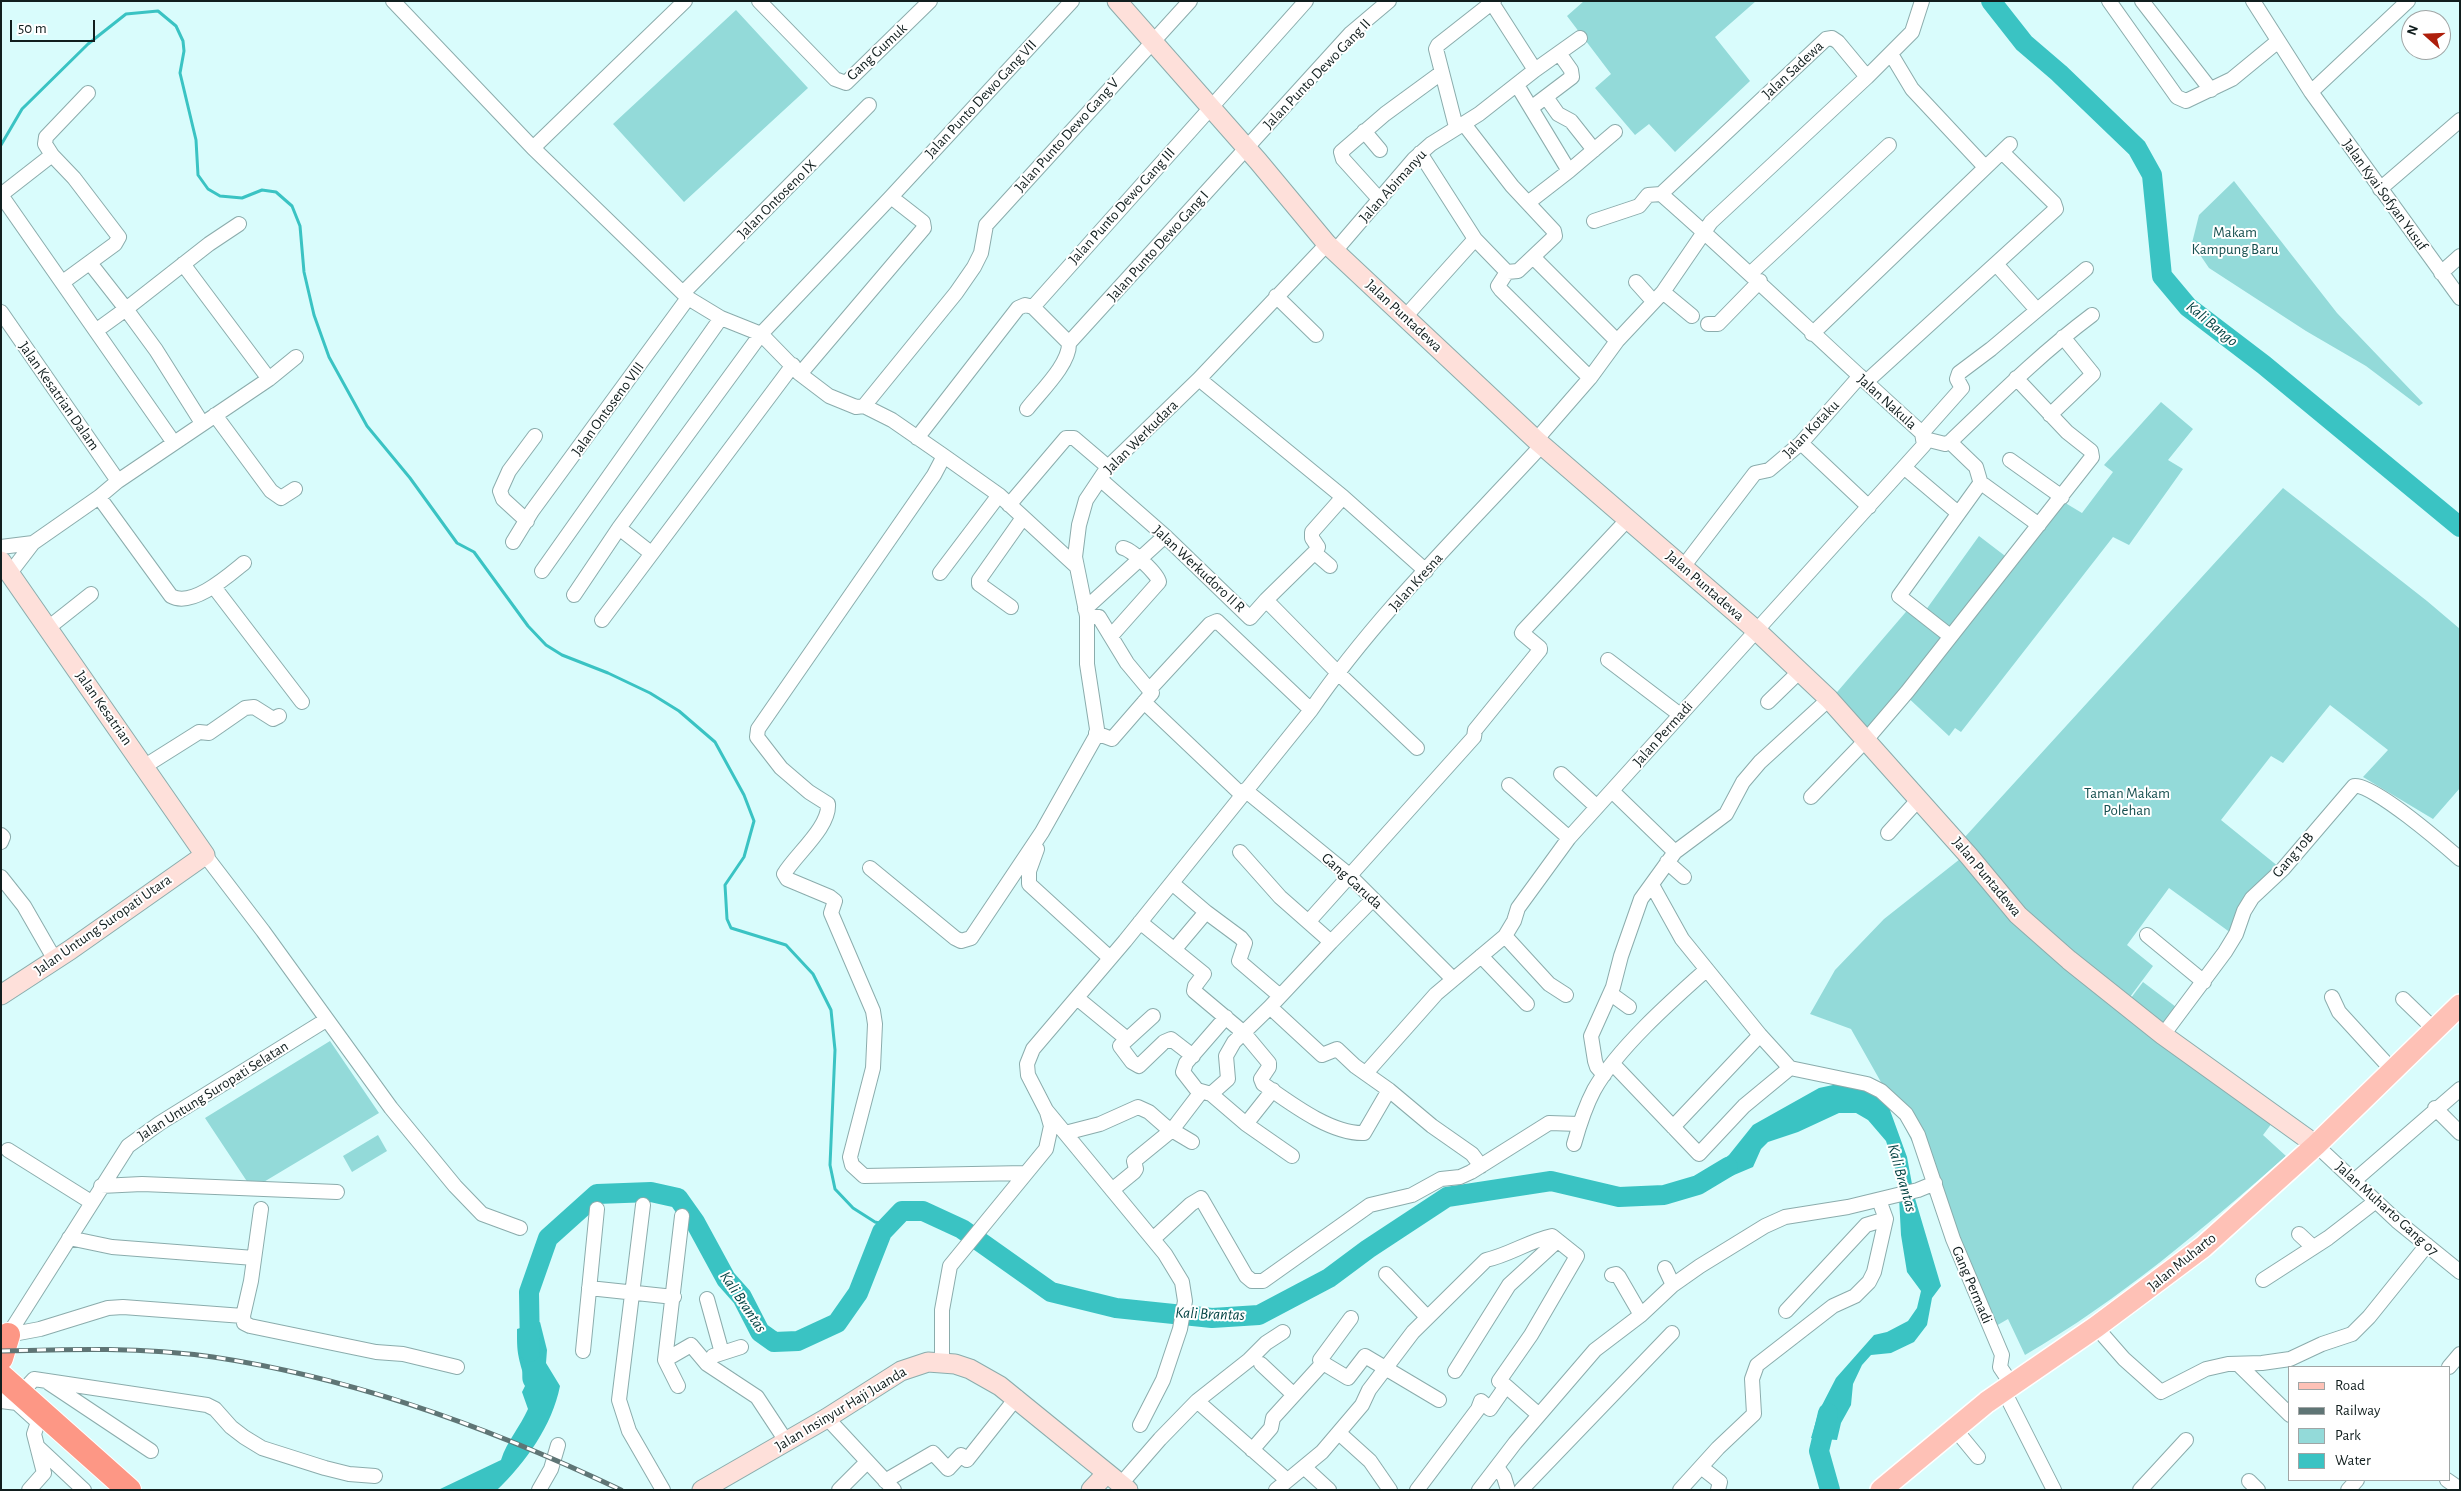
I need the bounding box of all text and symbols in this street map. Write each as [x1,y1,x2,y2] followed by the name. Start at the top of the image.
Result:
[12,10,98,42] scale bar
[2401,10,2451,60] north arrow
[1260,15,1374,133] street label: Jalan Punto Dewo Gang II
[843,20,911,84] street label: Gang Gumuk
[18,21,47,36] text: 50 m
[2405,23,2421,37] text: N
[921,36,1041,162] street label: Jalan Punto Dewo Gang VII
[1759,37,1827,103] street label: Jalan Sadewa
[1011,74,1123,196] street label: Jalan Punto Dewo Gang V
[2339,136,2431,254] street label: Jalan Kyai Sofyan Yusuf
[1065,144,1179,268] street label: Jalan Punto Dewo Gang III
[1355,146,1431,226] street label: Jalan Abimanyu
[734,156,820,242] street label: Jalan Ontoseno IX
[1104,187,1212,305] street label: Jalan Punto Dewo Gang I
[2192,223,2278,258] park label: Makam Kampung Baru
[1362,276,1446,356] street label: Jalan Puntadewa
[2182,297,2242,351] water label: Kali Bango
[15,338,103,454] street label: Jalan Kesatrian Dalam
[568,359,648,459] street label: Jalan Ontoseno VIII
[1853,371,1921,433] street label: Jalan Nakula
[1100,396,1182,478] street label: Jalan Werkudara
[1779,396,1843,462] street label: Jalan Kotaku
[1149,522,1249,616] street label: Jalan Werkudoro II R
[1662,547,1748,625] street label: Jalan Puntadewa
[1385,549,1447,615] street label: Jalan Kresna
[72,667,136,749] street label: Jalan Kesatrian
[1629,698,1697,770] street label: Jalan Permadi
[2084,784,2170,819] park label: Taman Makam Polehan
[2268,829,2318,881] street label: Gang 10B
[1949,834,2025,920] street label: Jalan Puntadewa
[1318,849,1386,913] street label: Gang Garuda
[31,871,175,979] street label: Jalan Untung Suropati Utara
[134,1037,292,1145] street label: Jalan Untung Suropati Selatan
[1883,1142,1921,1214] water label: Kali Brantas
[2332,1158,2442,1260] street label: Jalan Muharto Gang 07
[2144,1229,2220,1295] street label: Jalan Muharto
[1948,1244,1996,1326] street label: Gang Permadi
[716,1268,770,1336] water label: Kali Brantas
[1175,1303,1245,1325] water label: Kali Brantas
[772,1363,910,1455] street label: Jalan Insinyur Haji Juanda
[2288,1366,2451,1481] legend
[2335,1378,2365,1393] text: Road
[2335,1403,2380,1418] text: Railway
[2335,1428,2361,1443] text: Park
[2335,1453,2371,1468] text: Water

